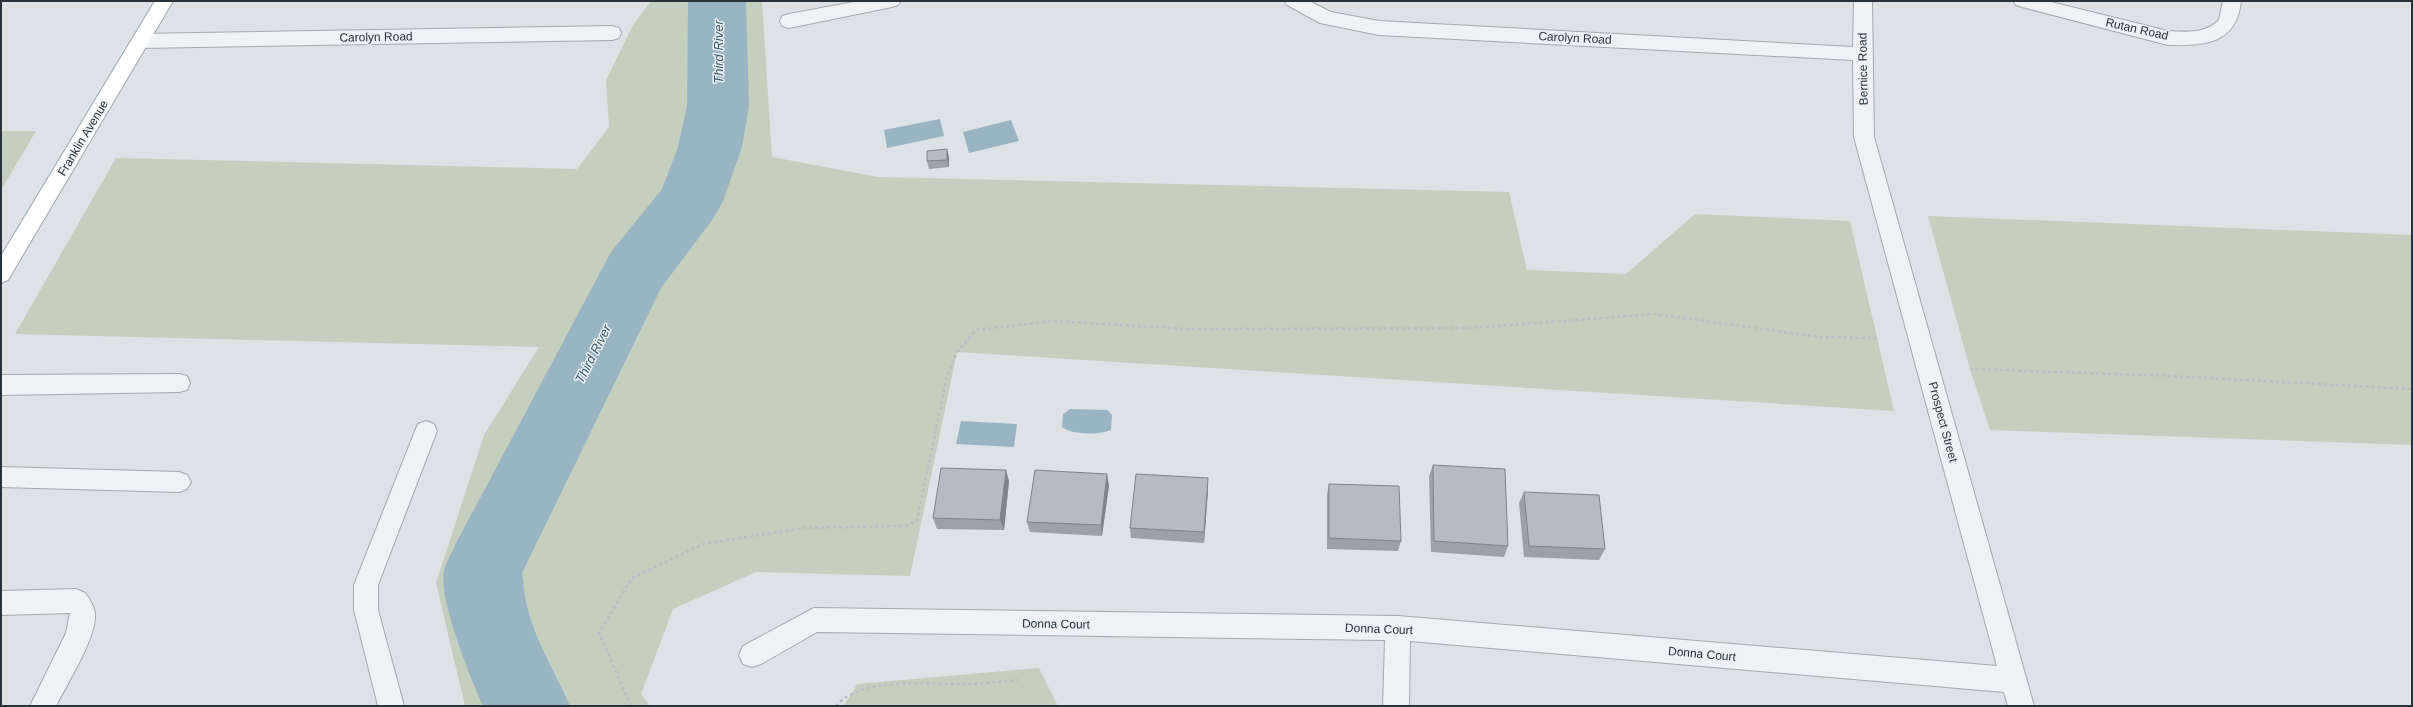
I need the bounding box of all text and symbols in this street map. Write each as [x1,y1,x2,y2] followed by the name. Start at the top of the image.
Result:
[2104,15,2170,43] street label: Rutan Road
[711,20,726,84] water label: Third River
[339,29,413,45] street label: Carolyn Road
[1538,29,1612,47] street label: Carolyn Road
[1855,33,1871,105] street label: Bernice Road
[55,97,111,178] street label: Franklin Avenue
[572,322,614,386] water label: Third River
[1926,380,1961,464] street label: Prospect Street
[1022,616,1091,632] street label: Donna Court
[1345,621,1414,637] street label: Donna Court
[1667,644,1737,664] street label: Donna Court

